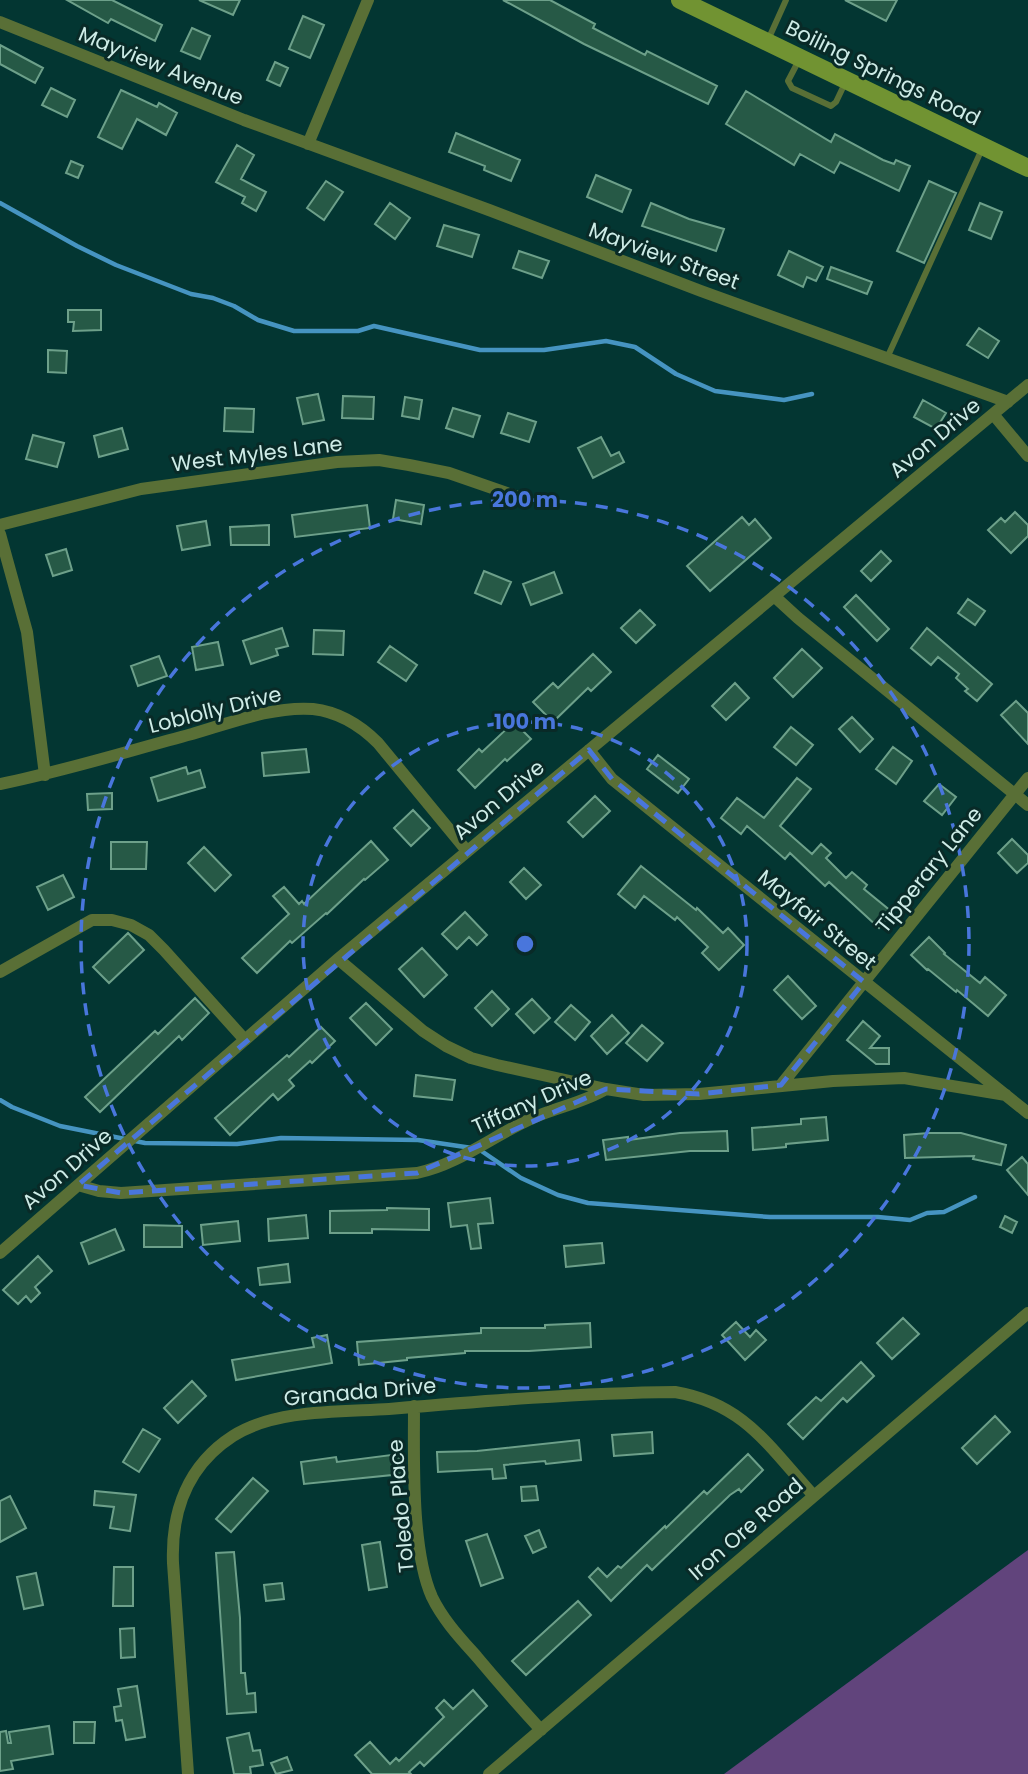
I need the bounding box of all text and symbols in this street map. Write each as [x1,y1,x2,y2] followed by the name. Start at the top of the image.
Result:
[781,13,985,132] street label: Boiling Springs Road
[74,19,248,112] street label: Mayview Avenue
[585,215,744,296] street label: Mayview Street
[883,391,987,484] street label: Avon Drive
[170,429,344,478] street label: West Myles Lane
[492,485,558,514] text: 200 m
[146,679,284,740] street label: Loblolly Drive
[494,707,556,736] text: 100 m
[447,753,551,846] street label: Avon Drive
[869,800,989,939] street label: Tipperary Lane
[752,863,883,977] street label: Mayfair Street
[513,932,537,956] centre of rings
[467,1062,596,1141] street label: Tiffany Drive
[15,1121,118,1216] street label: Avon Drive
[283,1370,437,1413] street label: Granada Drive
[380,1438,421,1574] street label: Toledo Place
[682,1471,809,1586] street label: Iron Ore Road

